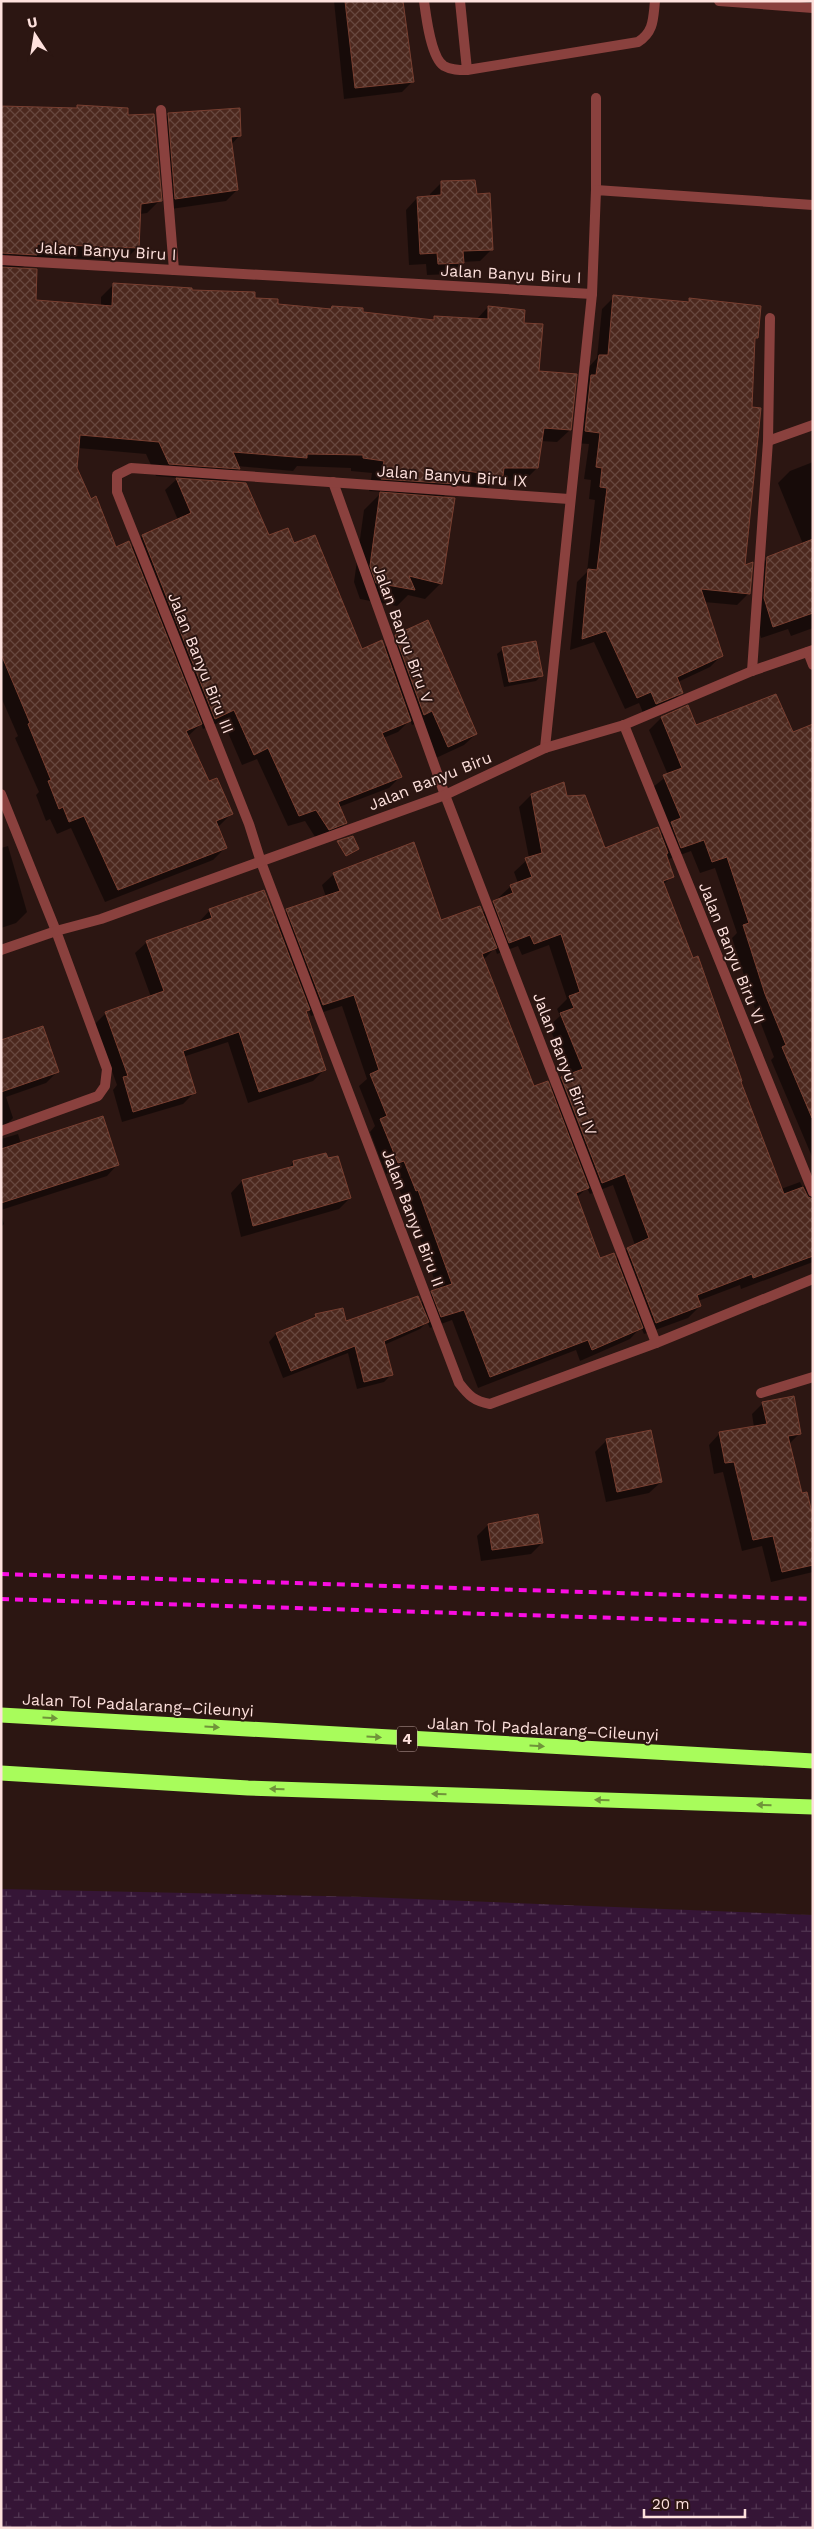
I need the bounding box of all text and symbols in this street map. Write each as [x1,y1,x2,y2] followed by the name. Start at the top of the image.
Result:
[10,10,60,60] north arrow
[26,13,39,31] text: U
[35,238,177,264] street label: Jalan Banyu Biru I
[440,261,582,287] street label: Jalan Banyu Biru I
[376,461,528,491] street label: Jalan Banyu Biru IX
[369,562,437,706] street label: Jalan Banyu Biru V
[164,590,238,736] street label: Jalan Banyu Biru III
[366,748,494,814] street label: Jalan Banyu Biru
[695,879,769,1027] street label: Jalan Banyu Biru VI
[529,990,601,1138] street label: Jalan Banyu Biru IV
[378,1146,448,1290] street label: Jalan Banyu Biru II
[22,1689,254,1721] street label: Jalan Tol Padalarang–Cileunyi
[427,1713,659,1745] street label: Jalan Tol Padalarang–Cileunyi
[42,1714,58,1722] one-way arrow
[204,1724,220,1732] one-way arrow
[397,1726,417,1752] road number: 4
[367,1734,383,1742] one-way arrow
[529,1743,545,1751] one-way arrow
[269,1785,285,1793] one-way arrow
[431,1790,447,1798] one-way arrow
[593,1795,609,1803] one-way arrow
[756,1801,772,1809] one-way arrow
[644,2486,745,2518] scale bar
[652,2495,690,2513] text: 20 m

